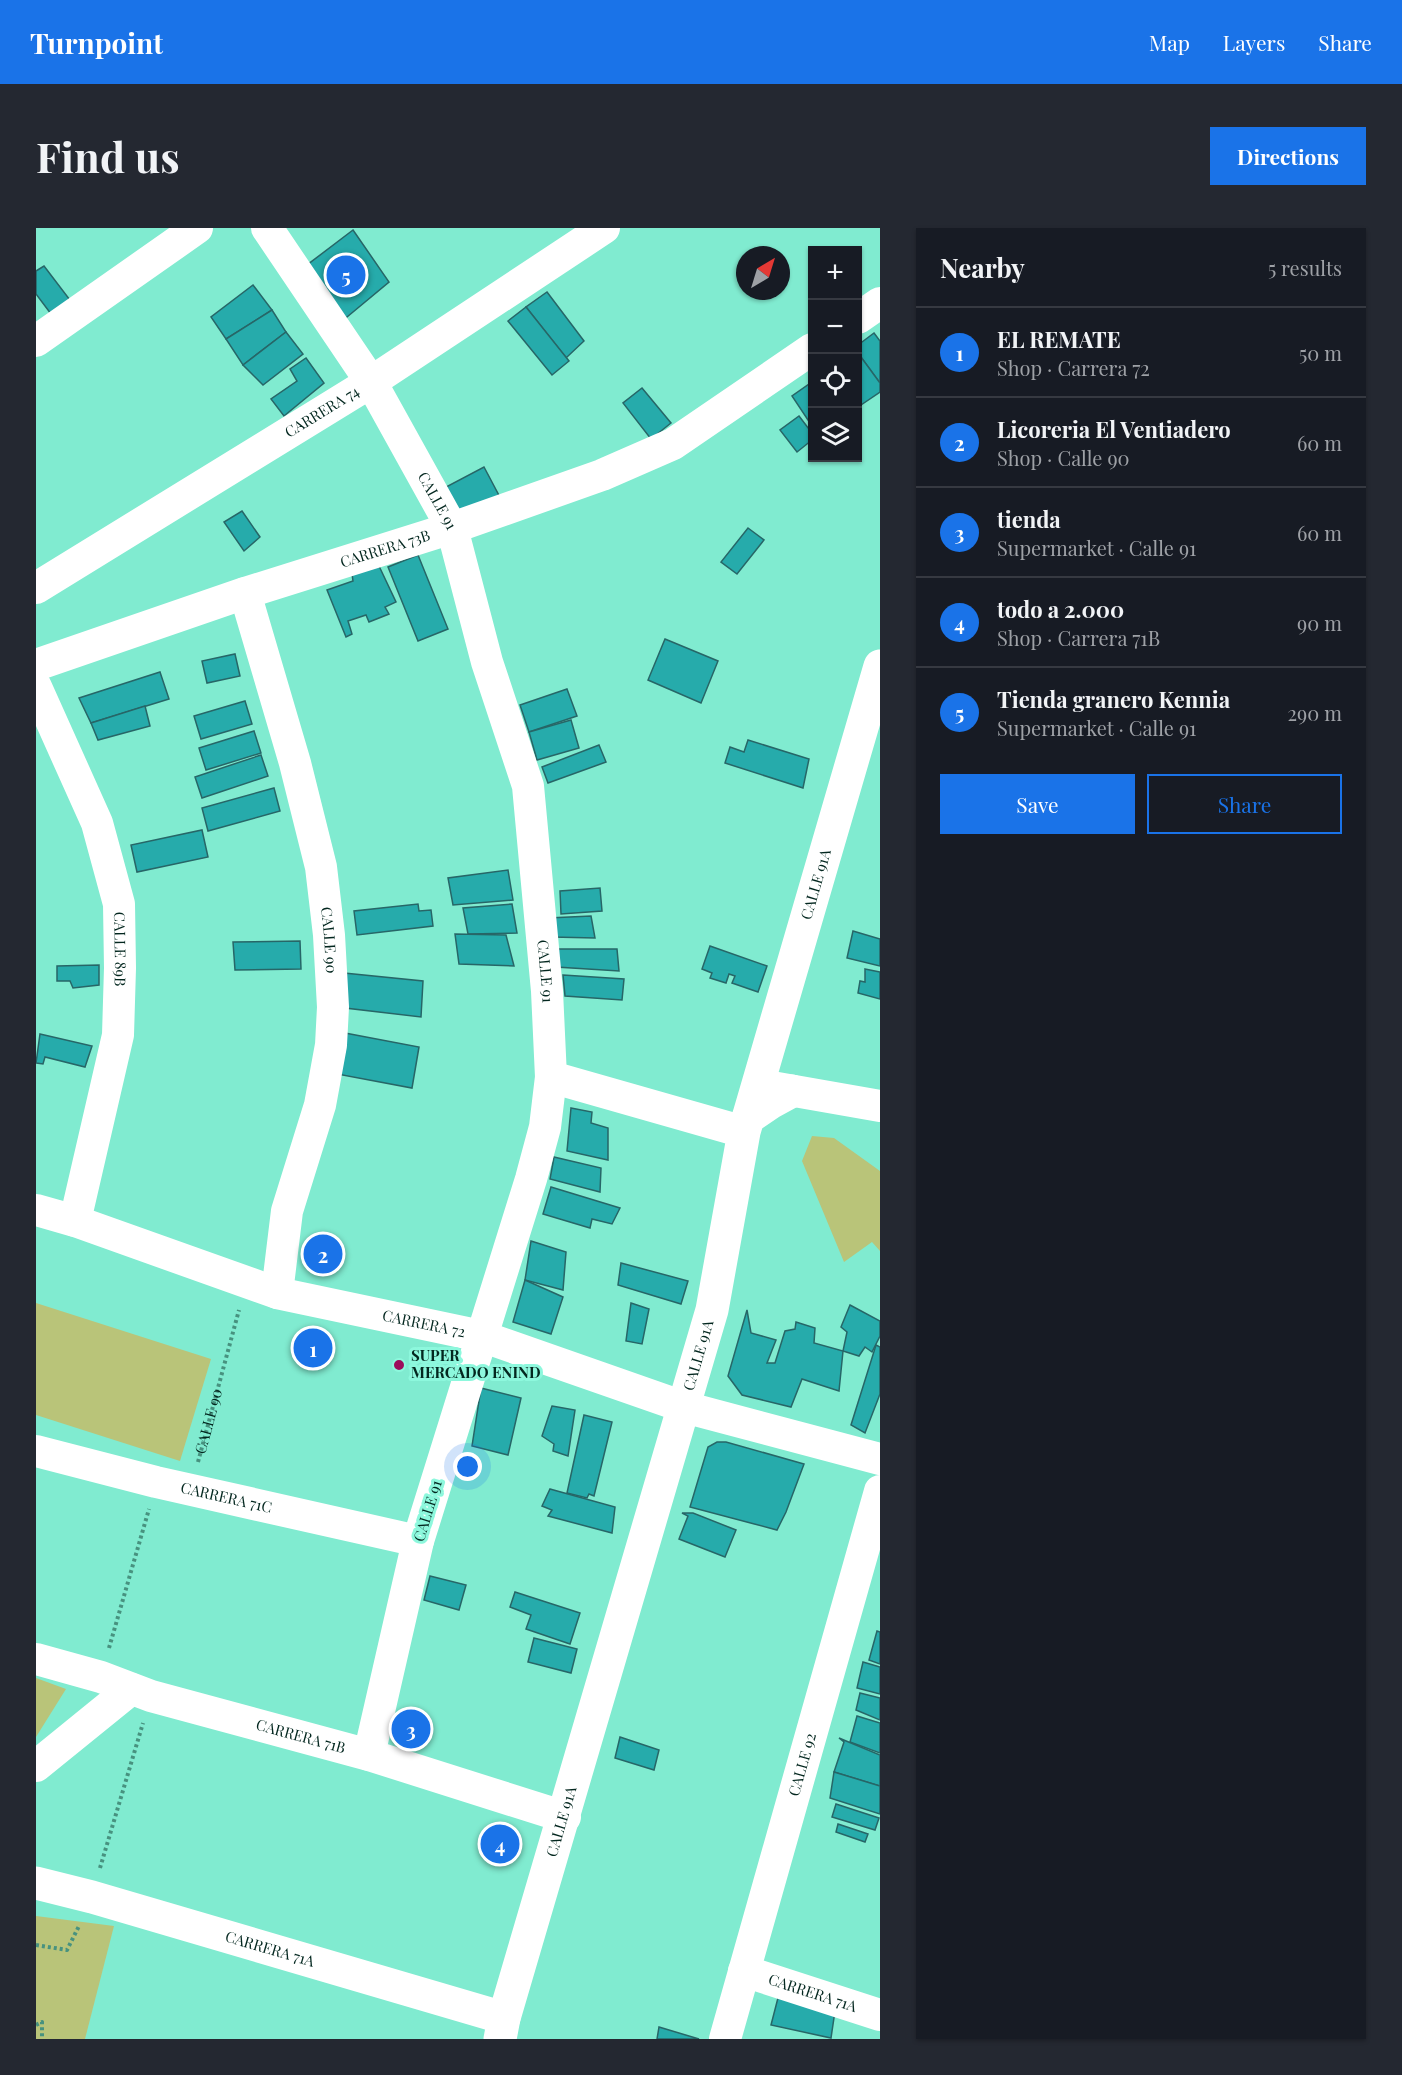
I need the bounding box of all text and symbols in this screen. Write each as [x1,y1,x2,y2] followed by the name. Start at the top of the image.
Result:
[30,24,163,61] text: Turnpoint
[1149,28,1190,56] text: Map
[1223,28,1285,56] text: Layers
[1318,28,1372,56] text: Share
[1210,127,1366,185] button: Directions
[36,128,180,184] text: Find us
[736,246,790,300] north arrow
[808,246,862,462] map controls
[808,246,862,300] button: +
[940,250,1025,285] text: Nearby
[326,252,366,298] pin: 5
[1268,254,1342,281] text: 5 results
[808,300,862,354] button: −
[997,324,1121,354] text: EL REMATE
[956,339,963,366] text: 1
[1299,339,1342,366] text: 50 m
[808,354,862,408] button: locate
[997,354,1150,381] text: Shop · Carrera 72
[281,381,363,442] street label: CARRERA 74
[808,408,862,462] button: layers
[997,414,1231,444] text: Licoreria El Ventiadero
[954,429,965,456] text: 2
[1297,429,1342,456] text: 60 m
[997,444,1130,471] text: Shop · Calle 90
[414,468,462,533] street label: CALLE 91
[997,504,1061,534] text: tienda
[955,519,964,546] text: 3
[1297,519,1342,546] text: 60 m
[337,525,432,572] street label: CARRERA 73B
[997,534,1196,561] text: Supermarket · Calle 91
[997,594,1124,624] text: todo a 2.000
[954,609,965,636] text: 4
[1297,609,1342,636] text: 90 m
[997,624,1160,651] text: Shop · Carrera 71B
[997,684,1230,714] text: Tienda granero Kennia
[955,699,964,726] text: 5
[1288,699,1342,726] text: 290 m
[997,714,1196,741] text: Supermarket · Calle 91
[940,774,1135,834] button: Save
[1147,774,1342,834] button: Share
[795,846,835,922] street label: CALLE 91A
[317,906,342,974] street label: CALLE 90
[110,911,131,987] street label: CALLE 89B
[533,939,559,1004] street label: CALLE 91
[304,1232,342,1276] pin: 2
[381,1304,467,1341] street label: CARRERA 72
[678,1317,718,1393] street label: CALLE 91A
[294,1326,332,1370] pin: 1
[411,1345,541,1382] place label: SUPER MERCADO ENIND
[392,1358,406,1372] marker: SUPER MERCADO ENIND
[190,1386,226,1456] street label: CALLE 90
[453,1452,482,1481] your location
[179,1477,274,1517] street label: CARRERA 71C
[408,1477,446,1544] street label: CALLE 91
[392,1706,430,1752] pin: 3
[254,1714,348,1757] street label: CARRERA 71B
[783,1731,820,1798] street label: CALLE 92
[541,1783,581,1859] street label: CALLE 91A
[480,1822,520,1866] pin: 4
[223,1926,318,1971] street label: CARRERA 71A
[766,1969,860,2016] street label: CARRERA 71A

